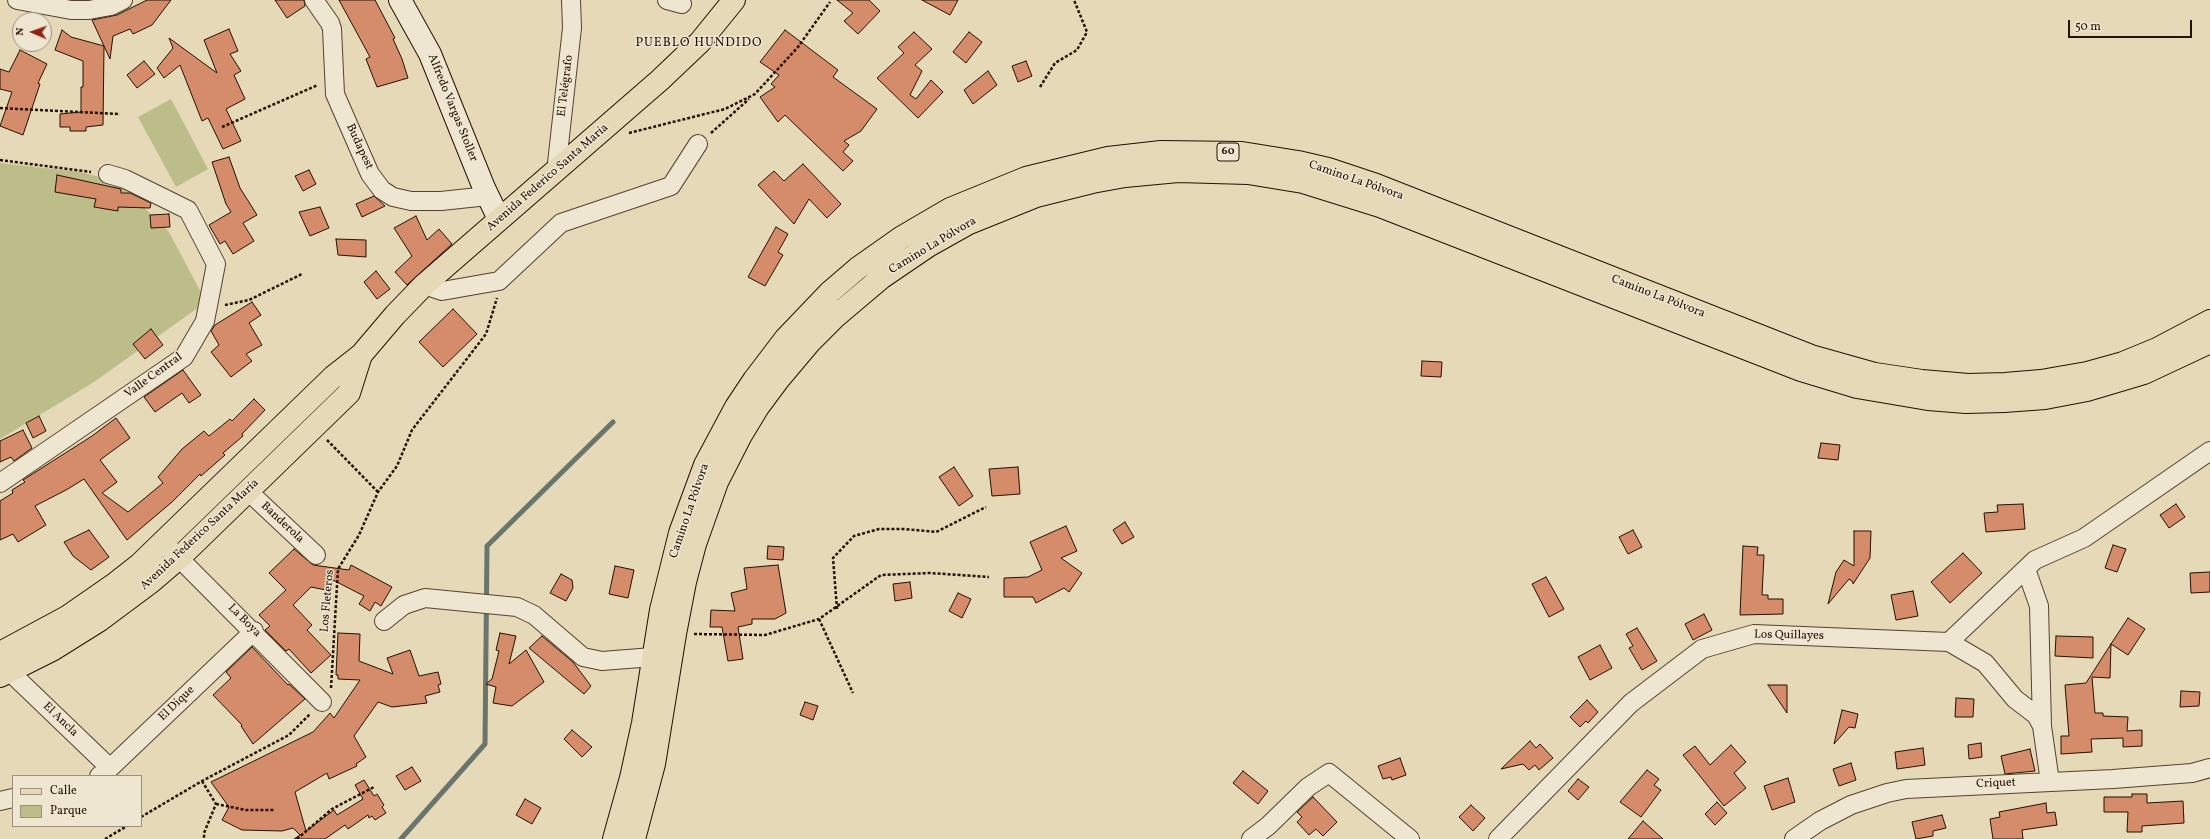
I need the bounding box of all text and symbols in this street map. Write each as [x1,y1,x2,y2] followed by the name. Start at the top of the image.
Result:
[12,12,52,52] north arrow
[2070,12,2194,38] scale bar
[2075,19,2101,35] text: 50 m
[13,27,28,36] text: N
[636,36,762,52] district label: PUEBLO HUNDIDO
[424,52,480,164] street label: Alfredo Vargas Stoller
[555,54,577,118] street label: El Telégrafo
[484,121,612,235] street label: Avenida Federico Santa María
[342,122,376,172] street label: Budapest
[1217,143,1239,161] road number: 60
[1307,158,1405,204] street label: Camino La Pólvora
[887,214,979,278] street label: Camino La Pólvora
[1609,272,1707,322] street label: Camino La Pólvora
[122,350,186,402] street label: Valle Central
[667,462,713,560] street label: Camino La Pólvora
[138,476,262,594] street label: Avenida Federico Santa María
[257,499,307,547] street label: Banderola
[318,569,338,633] street label: Los Fleteros
[224,601,264,641] street label: La Boya
[1754,628,1824,644] street label: Los Quillayes
[156,683,198,725] street label: El Dique
[39,700,81,740] street label: El Ancla
[12,775,142,827] legend
[1976,776,2016,792] street label: Criquet
[50,783,77,799] text: Calle
[50,803,87,819] text: Parque

